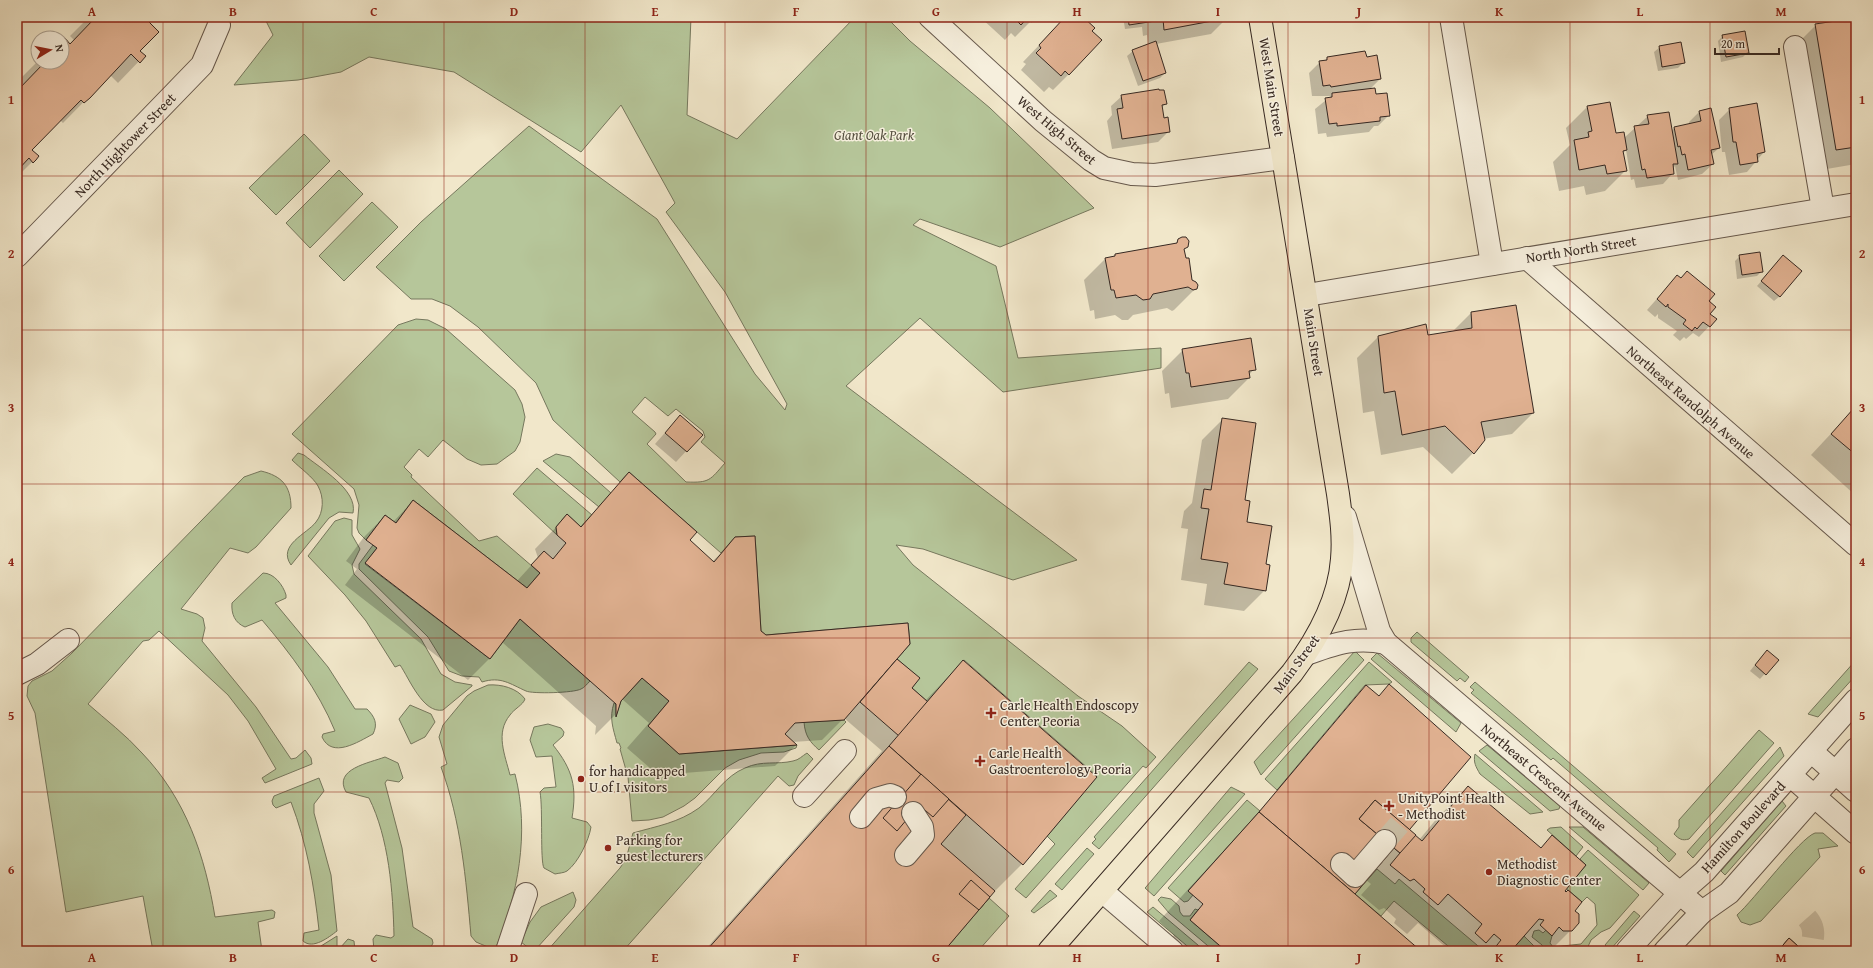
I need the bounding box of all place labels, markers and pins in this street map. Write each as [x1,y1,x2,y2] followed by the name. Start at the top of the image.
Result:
[1000,695,1139,731] place label: Carle Health Endoscopy Center Peoria
[985,707,997,719] marker: Carle Health Endoscopy Center Peoria
[989,743,1132,779] place label: Carle Health Gastroenterology Peoria
[974,755,986,767] marker: Carle Health Gastroenterology Peoria
[589,761,686,797] place label: for handicapped U of I visitors
[576,774,586,784] marker: for handicapped U of I visitors
[1398,788,1505,824] place label: UnityPoint Health - Methodist
[1383,800,1395,812] marker: UnityPoint Health - Methodist
[616,830,703,866] place label: Parking for guest lecturers
[603,843,613,853] marker: Parking for guest lecturers
[1497,854,1601,890] place label: Methodist Diagnostic Center
[1484,867,1494,877] marker: Methodist Diagnostic Center

